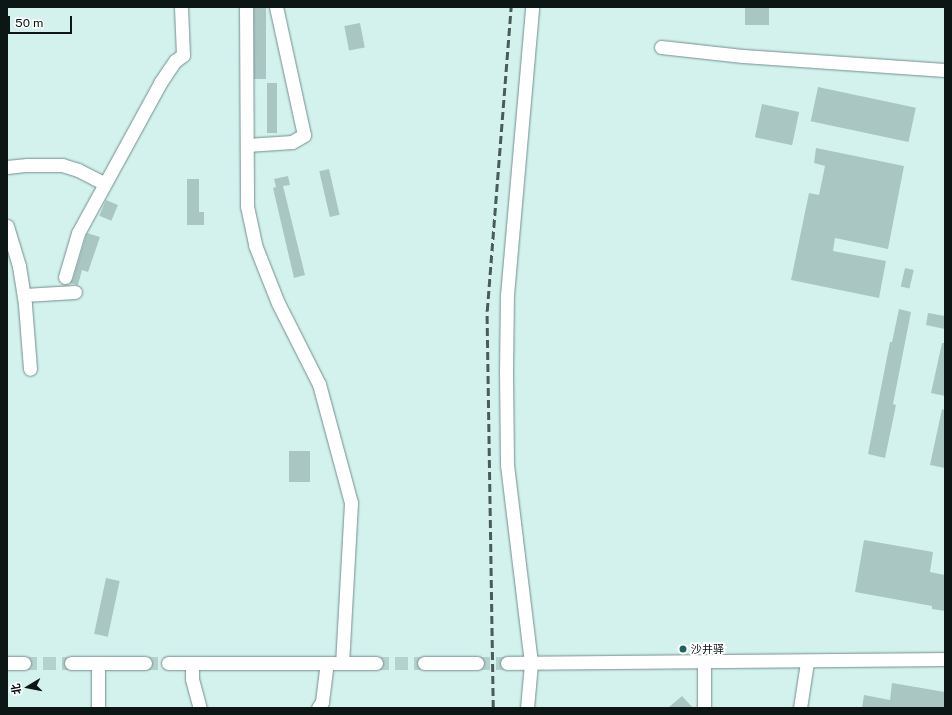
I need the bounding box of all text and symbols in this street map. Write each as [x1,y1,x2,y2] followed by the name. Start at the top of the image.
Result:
[10,8,74,34] scale bar
[15,16,43,30] text: 50 m
[691,642,724,656] place label: 沙井驿
[678,644,688,654] marker: 沙井驿
[8,667,48,707] north arrow
[9,683,23,696] text: 北

